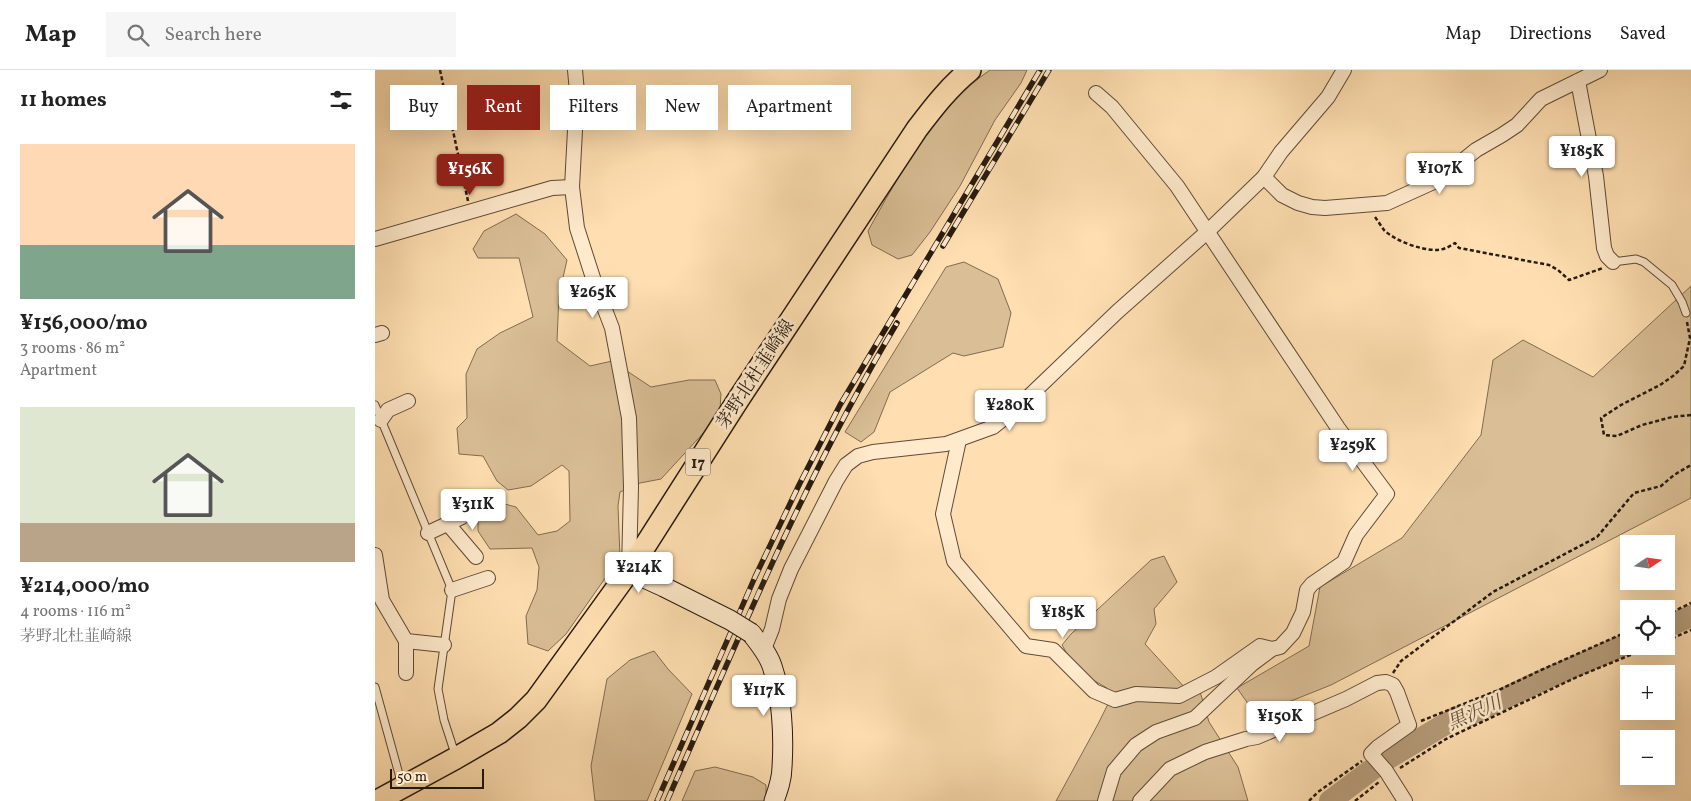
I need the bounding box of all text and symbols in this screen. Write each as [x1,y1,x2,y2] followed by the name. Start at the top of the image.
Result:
[106,12,456,57] search box
[25,18,76,52] text: Map
[124,21,152,49] icon: search
[164,22,262,48] text: Search here
[1445,22,1481,47] text: Map
[1509,22,1592,47] text: Directions
[1620,22,1666,47] text: Saved
[390,85,457,130] chip: Buy
[467,85,540,130] chip: Rent
[550,85,636,130] chip: Filters
[646,85,718,130] chip: New
[728,85,851,130] chip: Apartment
[20,86,107,115] text: 11 homes
[327,86,355,114] icon: filters
[1547,136,1617,178] pin: ¥185K
[1560,141,1604,163] text: ¥185K
[1405,152,1475,195] pin: ¥107K
[435,154,505,196] pin: ¥156K
[1417,158,1463,180] text: ¥107K
[448,159,492,181] text: ¥156K
[143,176,233,266] icon: home
[558,276,628,319] pin: ¥265K
[570,282,616,304] text: ¥265K
[20,309,147,338] text: ¥156,000/mo
[711,315,801,434] street label: 茅野北杜韮崎線
[20,338,125,360] text: 3 rooms · 86 m²
[20,360,97,382] text: Apartment
[975,390,1045,432] pin: ¥280K
[986,395,1034,417] text: ¥280K
[1318,430,1388,472] pin: ¥259K
[1330,435,1376,457] text: ¥259K
[143,440,233,530] icon: home
[685,448,711,476] road number: 17
[438,488,508,531] pin: ¥311K
[452,494,494,516] text: ¥311K
[1620,535,1675,590] north arrow
[1620,535,1675,785] map controls
[604,552,674,594] pin: ¥214K
[616,557,662,579] text: ¥214K
[20,572,149,601] text: ¥214,000/mo
[1028,596,1098,639] pin: ¥185K
[1620,600,1675,655] button: locate
[20,601,131,623] text: 4 rooms · 116 m²
[1041,602,1085,624] text: ¥185K
[20,626,132,648] text: 茅野北杜韮崎線
[1620,665,1675,720] button: +
[729,674,799,717] pin: ¥117K
[743,680,785,702] text: ¥117K
[1443,690,1508,737] water label: 黒沢川
[1245,700,1315,743] pin: ¥150K
[1257,706,1303,728] text: ¥150K
[1620,730,1675,785] button: −
[390,766,484,789] scale bar
[397,768,427,787] text: 50 m

